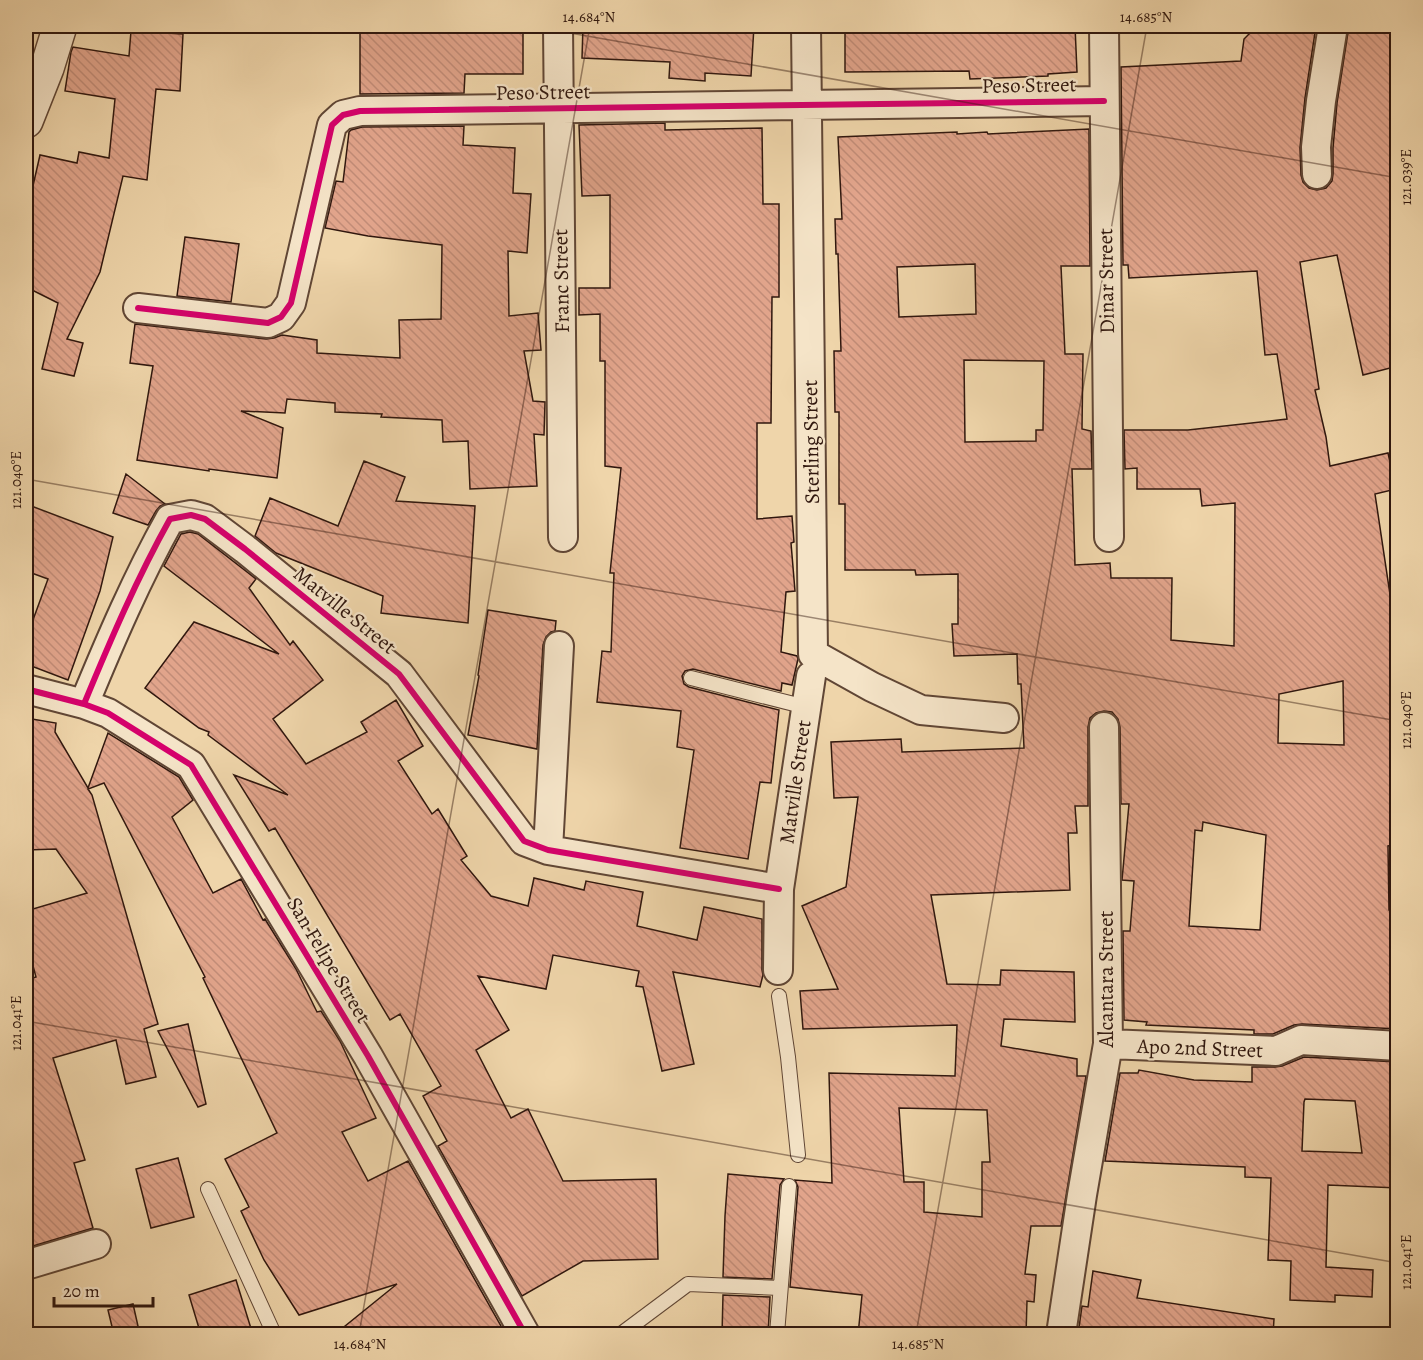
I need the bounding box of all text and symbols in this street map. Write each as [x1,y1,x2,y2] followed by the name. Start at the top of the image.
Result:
[563,7,616,27] text: 14.684°N
[1120,7,1172,27] text: 14.685°N
[981,70,1077,100] street label: Peso Street
[495,77,591,107] street label: Peso Street
[1396,149,1416,205] text: 121.039°E
[1091,228,1121,334] street label: Dinar Street
[546,229,576,333] street label: Franc Street
[796,380,826,504] street label: Sterling Street
[6,451,26,509] text: 121.040°E
[288,560,402,660] street label: Matville Street
[1396,691,1416,749] text: 121.040°E
[772,718,818,846] street label: Matville Street
[280,892,378,1028] street label: San Felipe Street
[1092,910,1120,1049] street label: Alcantara Street
[6,995,26,1051] text: 121.041°E
[1135,1032,1264,1064] street label: Apo 2nd Street
[1396,1234,1416,1290] text: 121.041°E
[54,1270,153,1308] scale bar
[63,1279,100,1303] text: 20 m
[334,1334,387,1354] text: 14.684°N
[892,1334,944,1354] text: 14.685°N

